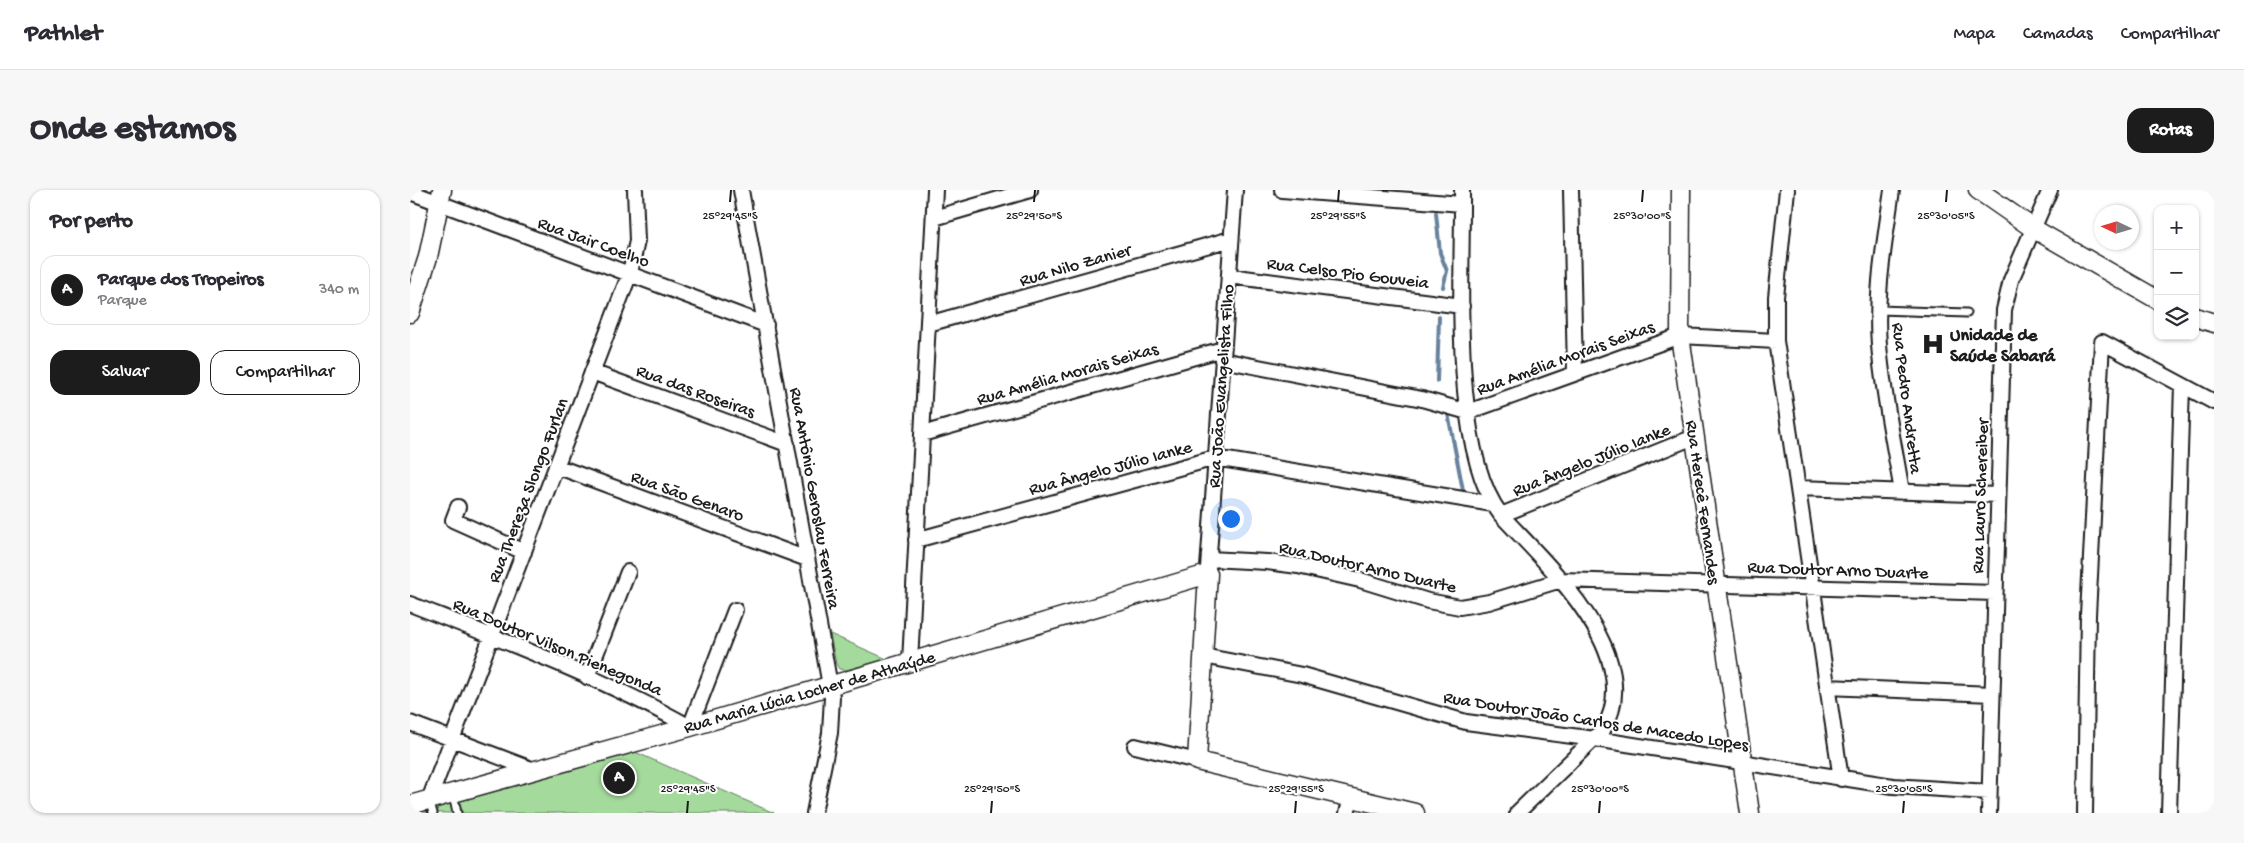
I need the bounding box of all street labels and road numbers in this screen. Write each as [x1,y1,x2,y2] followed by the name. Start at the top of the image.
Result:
[534,213,652,273] street label: Rua Jair Coelho
[1017,240,1135,292] street label: Rua Nilo Zanier
[1265,254,1431,295] street label: Rua Celso Pio Gouveia
[1205,284,1240,489] street label: Rua João Evangelista Filho
[1474,317,1659,401] street label: Rua Amélia Morais Seixas
[1886,322,1925,476] street label: Rua Pedro Andretta
[975,339,1162,411] street label: Rua Amélia Morais Seixas
[633,361,759,424] street label: Rua das Roseiras
[784,386,844,612] street label: Rua Antônio Geroslau Ferreira
[484,395,574,586] street label: Rua Thereza Slongo Furlan
[1968,416,1995,574] street label: Rua Lauro Schereiber
[1510,419,1674,503] street label: Rua Ângelo Júlio Ianke
[1680,419,1724,587] street label: Rua Herecê Fernandes
[1027,436,1195,501] street label: Rua Ângelo Júlio Ianke
[628,467,747,528] street label: Rua São Genaro
[1277,538,1459,599] street label: Rua Doutor Arno Duarte
[1747,558,1930,585] street label: Rua Doutor Arno Duarte
[449,595,666,702] street label: Rua Doutor Vilson Pienegonda
[682,647,938,739] street label: Rua Maria Lúcia Locher de Athaýde
[1442,688,1751,757] street label: Rua Doutor João Carlos de Macedo Lopes

